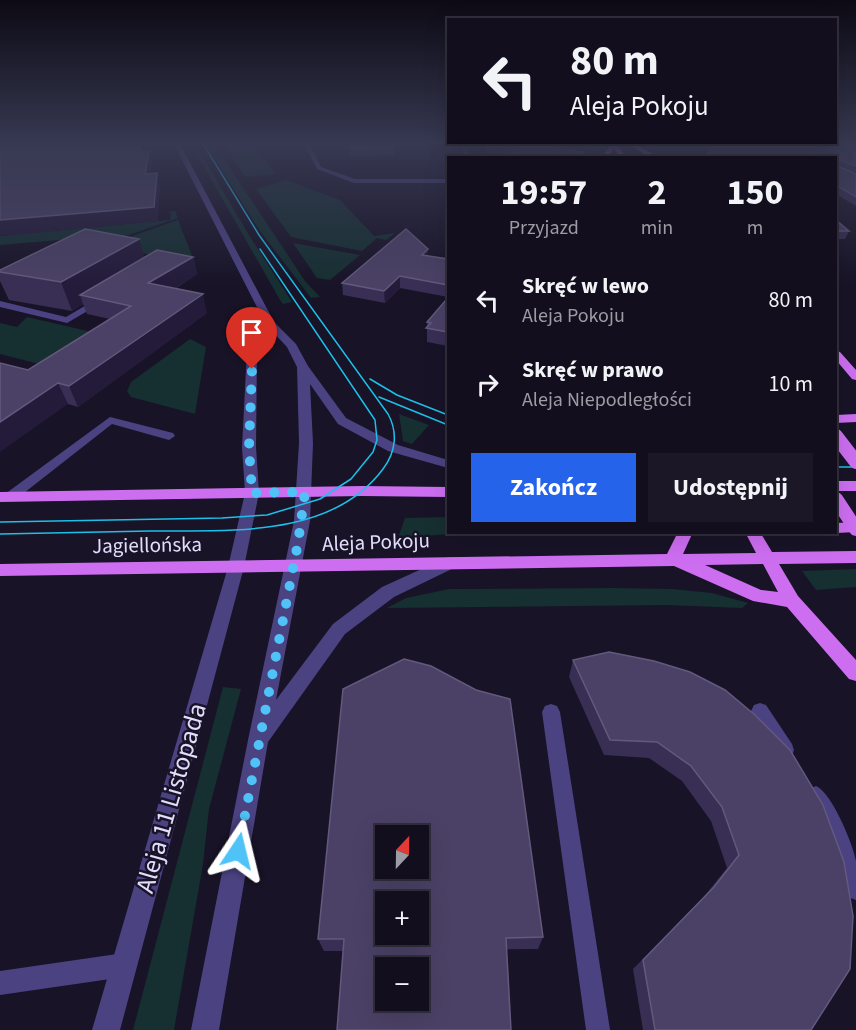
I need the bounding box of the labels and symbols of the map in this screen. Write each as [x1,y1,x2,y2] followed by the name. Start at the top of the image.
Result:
[226,307,277,369] pin
[322,525,430,559] street label: Aleja Pokoju
[92,529,202,561] street label: Jagiellońska
[126,699,216,897] street label: Aleja 11 Listopada
[206,819,270,883] position arrow
[375,825,429,879] north arrow

